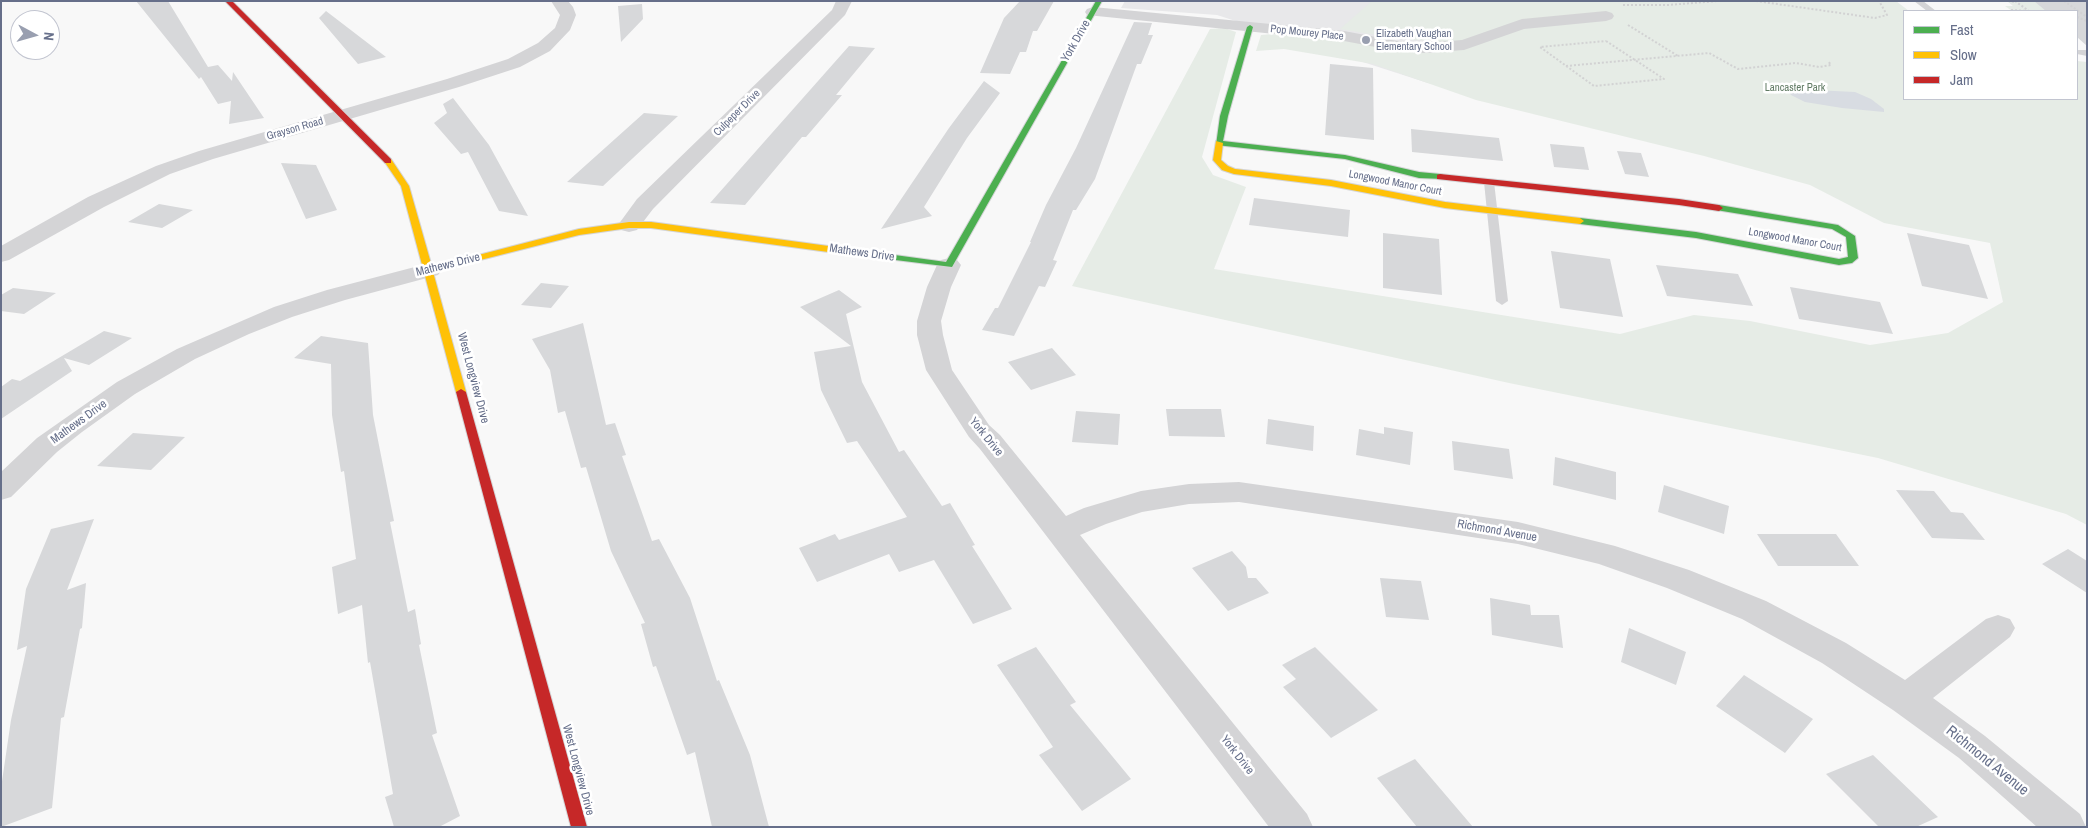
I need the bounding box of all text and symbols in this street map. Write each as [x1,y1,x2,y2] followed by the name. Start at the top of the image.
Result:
[10,10,60,60] north arrow
[1903,10,2078,100] legend
[1058,18,1094,64] street label: York Drive
[1950,19,1973,40] text: Fast
[1270,23,1344,43] street label: Pop Mourey Place
[1376,27,1452,53] place label: Elizabeth Vaughan Elementary School
[40,31,58,42] text: N
[1360,34,1372,46] marker: Elizabeth Vaughan Elementary School
[1950,44,1977,65] text: Slow
[1950,69,1973,90] text: Jam
[1765,81,1825,95] park label: Lancaster Park
[711,87,763,139] street label: Culpeper Drive
[265,115,325,143] street label: Grayson Road
[1347,168,1443,198] street label: Longwood Manor Court
[1747,225,1843,255] street label: Longwood Manor Court
[829,241,895,265] street label: Mathews Drive
[414,250,482,280] street label: Mathews Drive
[454,331,492,425] street label: West Longview Drive
[48,397,110,447] street label: Mathews Drive
[966,415,1006,459] street label: York Drive
[1456,517,1538,545] street label: Richmond Avenue
[1942,722,2032,800] street label: Richmond Avenue
[559,723,597,817] street label: West Longview Drive
[1217,733,1257,777] street label: York Drive

